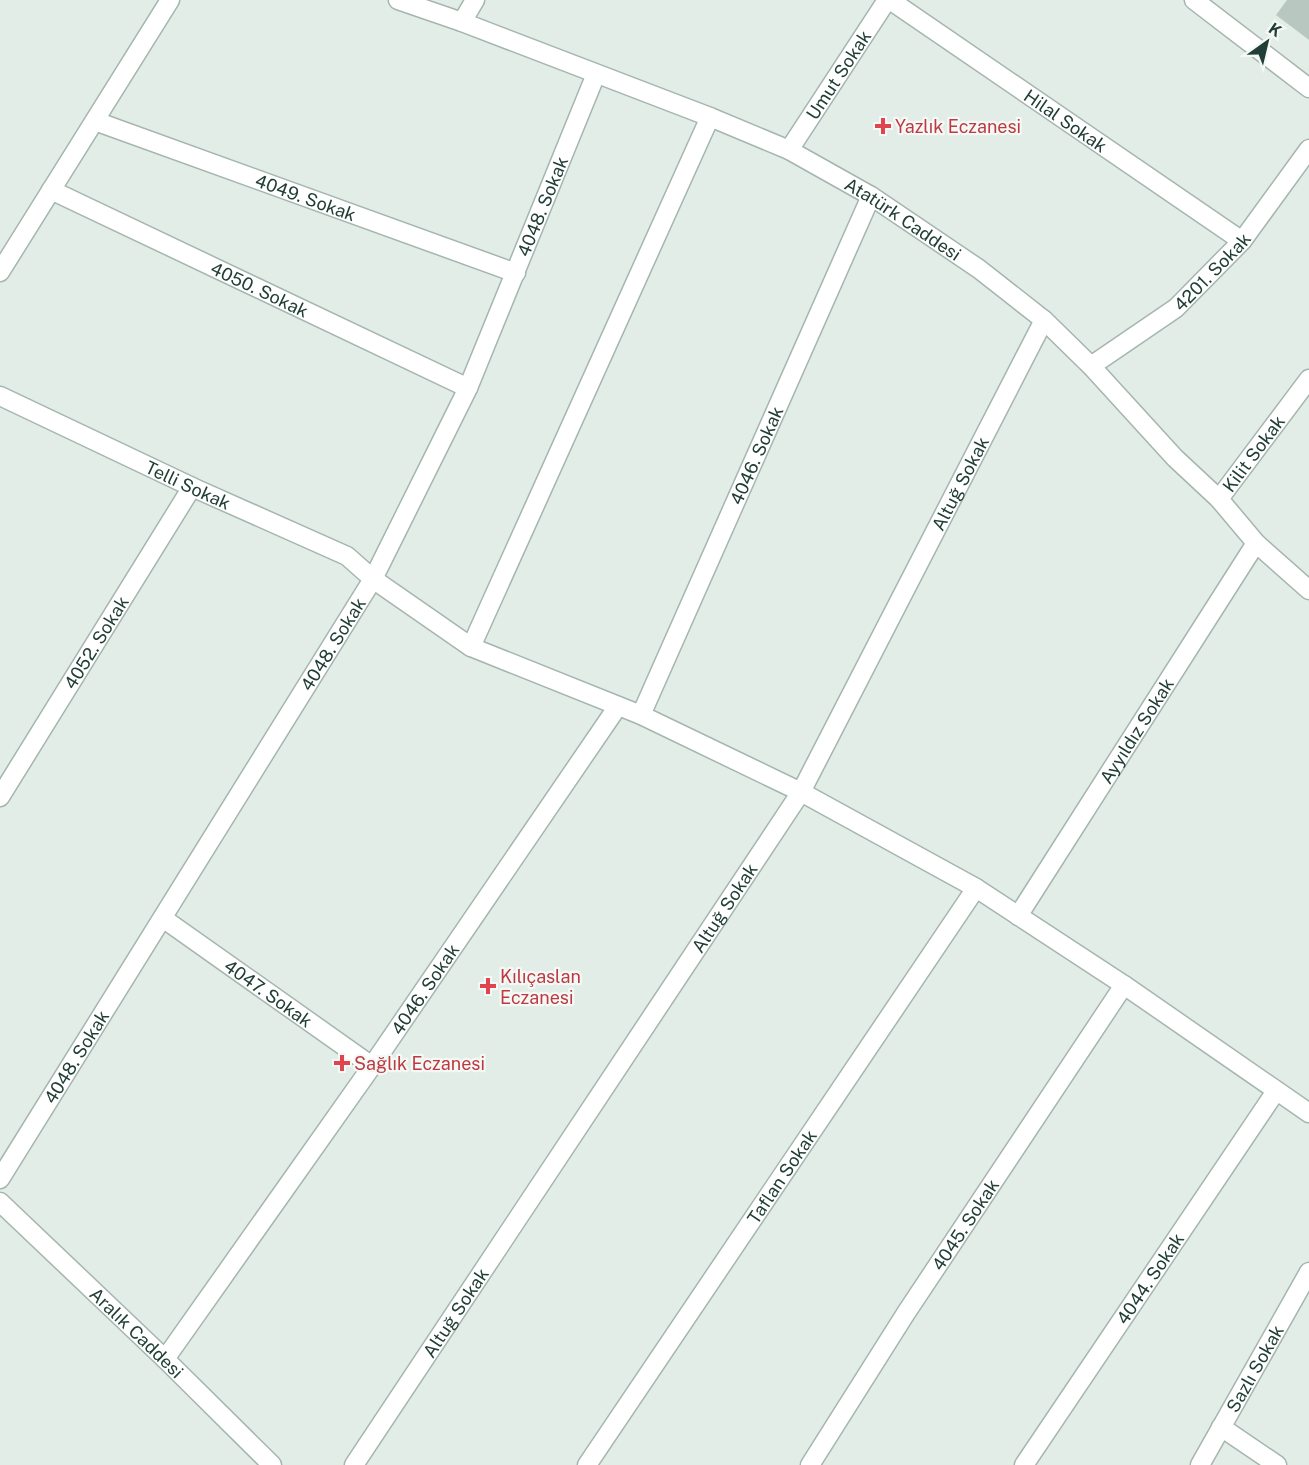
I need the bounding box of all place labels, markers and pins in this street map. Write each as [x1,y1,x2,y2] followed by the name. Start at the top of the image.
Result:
[895,116,1021,137] place label: Yazlık Eczanesi
[876,119,890,133] marker: Yazlık Eczanesi
[500,966,581,1008] place label: Kılıçaslan Eczanesi
[481,979,495,993] marker: Kılıçaslan Eczanesi
[354,1053,485,1074] place label: Sağlık Eczanesi
[335,1056,349,1070] marker: Sağlık Eczanesi

